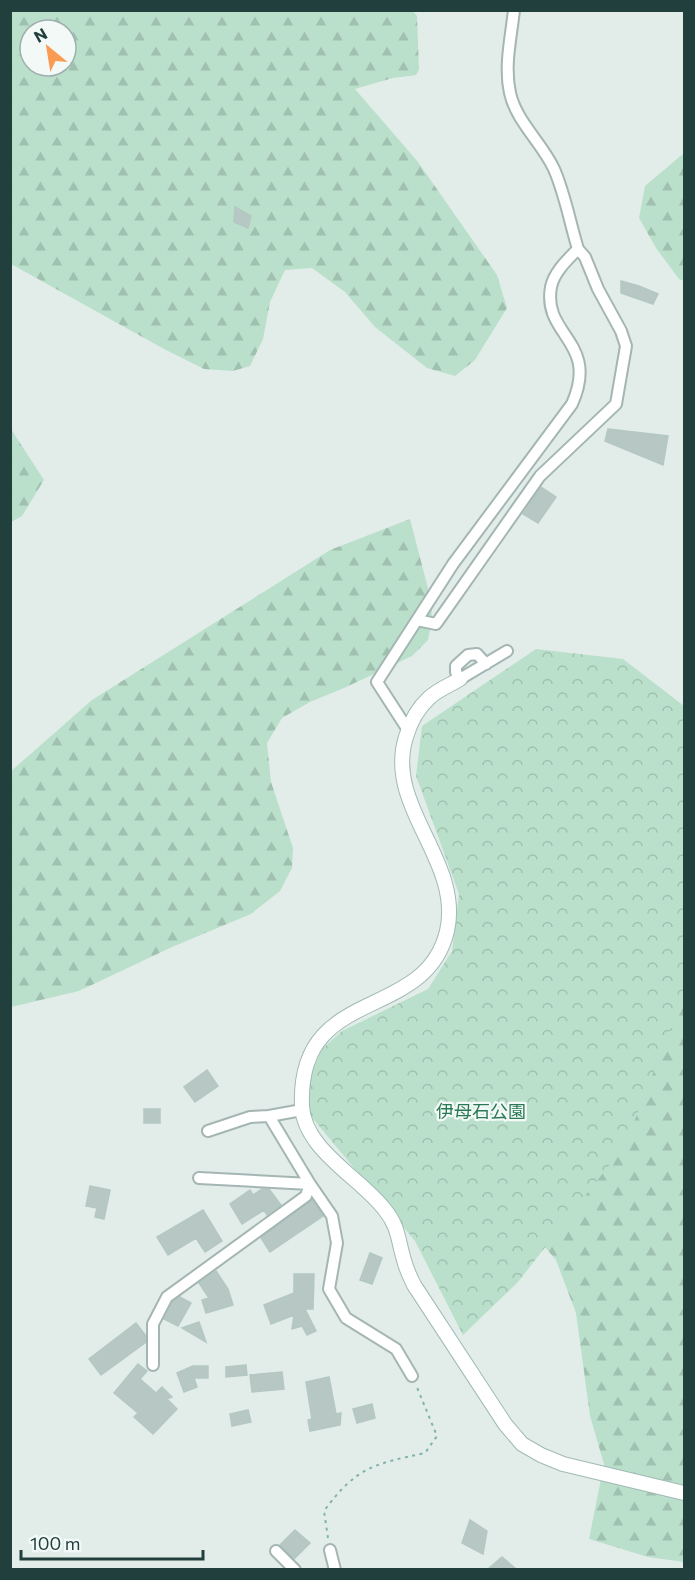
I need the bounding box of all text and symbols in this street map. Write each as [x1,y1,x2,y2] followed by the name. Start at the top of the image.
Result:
[18,18,78,78] north arrow
[30,23,50,46] text: N
[436,1100,526,1122] park label: 伊母石公園
[21,1523,202,1561] scale bar
[30,1532,80,1554] text: 100 m

